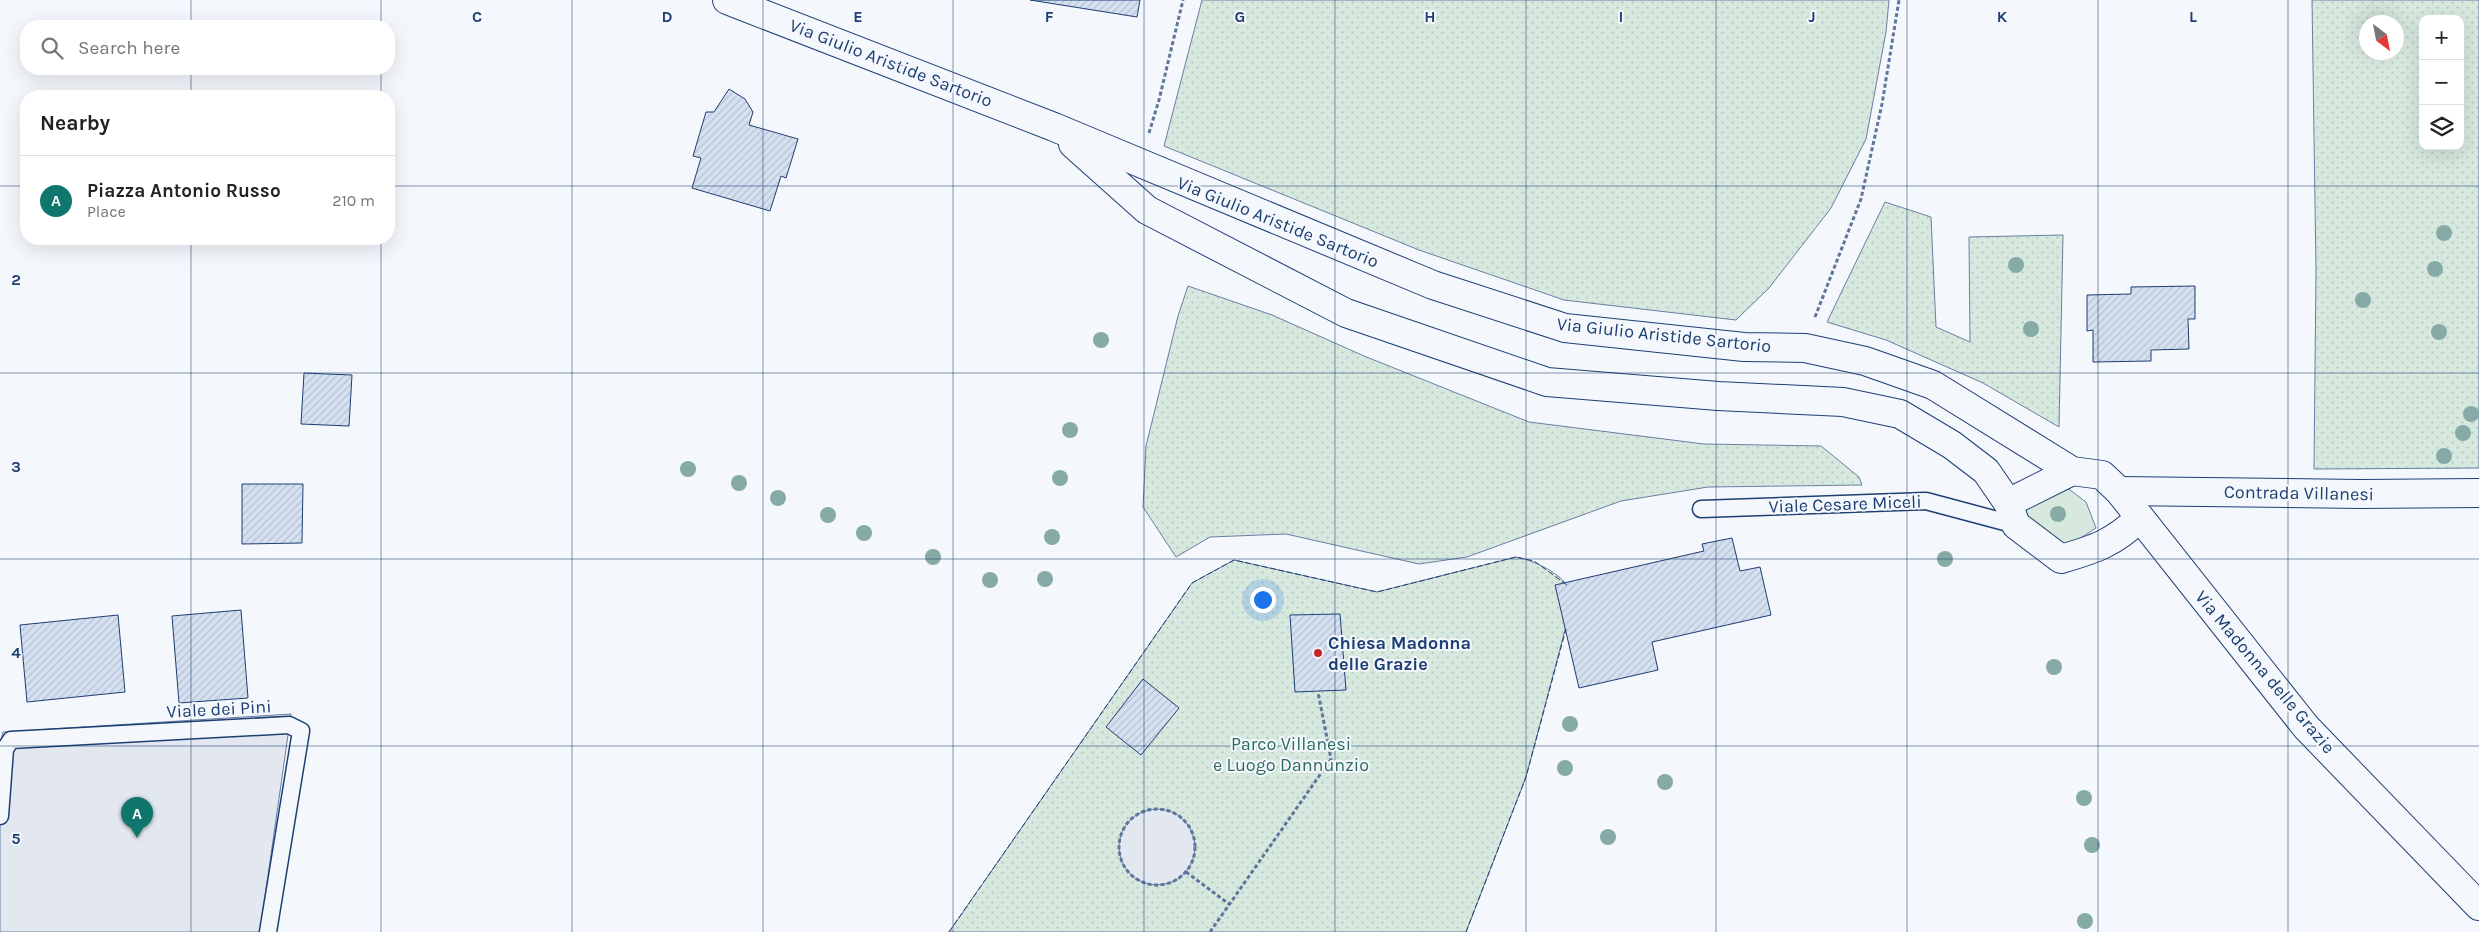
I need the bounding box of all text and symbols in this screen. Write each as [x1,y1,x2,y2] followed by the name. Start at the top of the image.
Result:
[472,7,482,26] text: C
[662,7,673,26] text: D
[853,7,863,26] text: E
[1045,7,1054,26] text: F
[1235,7,1245,26] text: G
[1424,7,1436,26] text: H
[1619,7,1623,26] text: I
[1808,7,1816,26] text: J
[1997,7,2008,26] text: K
[2189,7,2197,26] text: L
[786,14,996,112] street label: Via Giulio Aristide Sartorio
[2359,15,2404,60] north arrow
[2419,15,2464,150] map controls
[2419,15,2464,60] button: +
[20,20,395,75] search box
[38,34,66,62] icon: search
[78,37,180,59] text: Search here
[2419,60,2464,105] button: −
[2419,105,2464,150] button: layers
[40,111,110,135] text: Nearby
[1174,171,1382,273] street label: Via Giulio Aristide Sartorio
[87,180,281,202] text: Piazza Antonio Russo
[51,191,61,210] text: A
[332,191,375,210] text: 210 m
[87,202,126,221] text: Place
[11,270,21,289] text: 2
[1556,313,1772,357] street label: Via Giulio Aristide Sartorio
[11,457,21,476] text: 3
[2224,481,2374,505] street label: Contrada Villanesi
[1768,490,1922,518] street label: Viale Cesare Miceli
[2190,586,2340,758] street label: Via Madonna delle Grazie
[1250,587,1276,613] your location
[1328,632,1471,675] place label: Chiesa Madonna delle Grazie
[11,643,21,662] text: 4
[1312,647,1324,659] marker: Chiesa Madonna delle Grazie
[166,695,272,723] street label: Viale dei Pini
[1213,733,1369,776] park label: Parco Villanesi e Luogo Dannunzio
[121,797,153,838] pin: A
[11,829,21,848] text: 5

